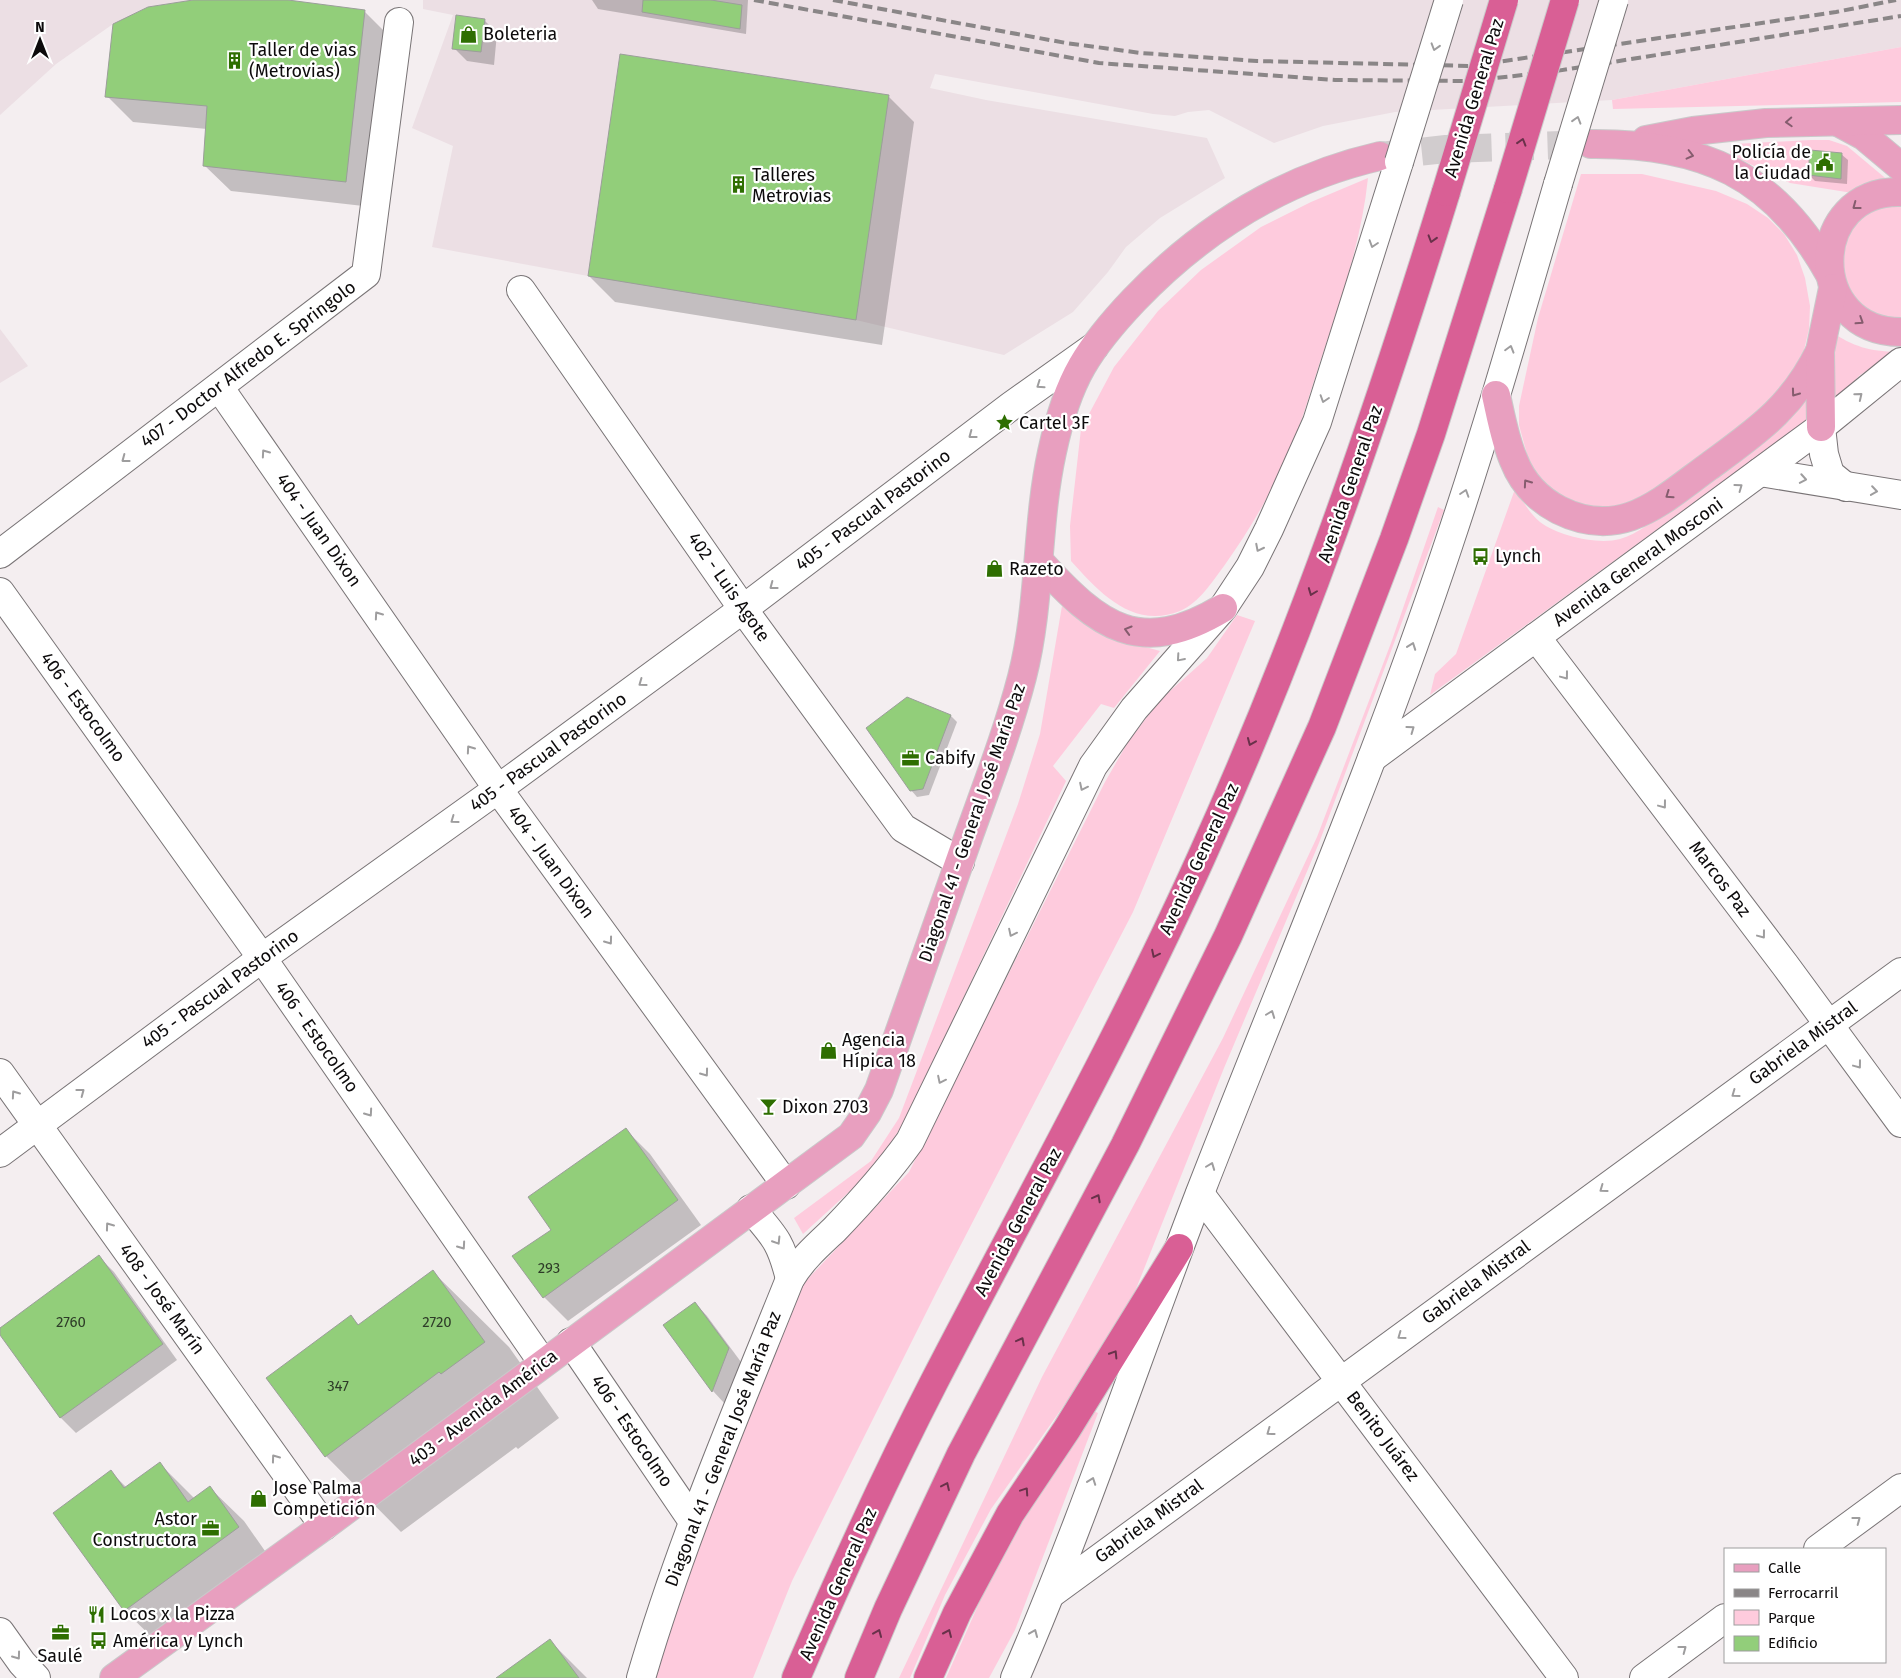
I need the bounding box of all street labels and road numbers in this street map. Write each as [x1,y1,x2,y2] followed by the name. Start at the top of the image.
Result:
[1439,16,1509,180] street label: Avenida General Paz
[136,276,360,452] street label: 407 - Doctor Alfredo E. Springolo
[1313,403,1387,565] street label: Avenida General Paz
[791,444,955,576] street label: 405 - Pascual Pastorino
[272,469,366,591] street label: 404 - Juan Dixon
[1549,493,1727,631] street label: Avenida General Mosconi
[683,528,775,646] street label: 402 - Luis Agote
[36,648,130,766] street label: 406 - Estocolmo
[914,681,1030,965] street label: Diagonal 41 - General José María Paz
[465,688,631,816] street label: 405 - Pascual Pastorino
[1154,780,1244,938] street label: Avenida General Paz
[503,802,599,922] street label: 404 - Juan Dixon
[1684,837,1756,921] street label: Marcos Paz
[137,925,303,1053] street label: 405 - Pascual Pastorino
[271,977,363,1097] street label: 406 - Estocolmo
[1745,996,1861,1090] street label: Gabriela Mistral
[970,1144,1066,1300] street label: Avenida General Paz
[1418,1235,1534,1329] street label: Gabriela Mistral
[114,1239,210,1359] street label: 408 - José Marín
[660,1308,786,1590] street label: Diagonal 41 - General José María Paz
[404,1345,562,1471] street label: 403 - Avenida América
[586,1371,678,1491] street label: 406 - Estocolmo
[1342,1386,1424,1486] street label: Benito Juárez
[1091,1474,1207,1568] street label: Gabriela Mistral
[795,1504,882,1664] street label: Avenida General Paz

